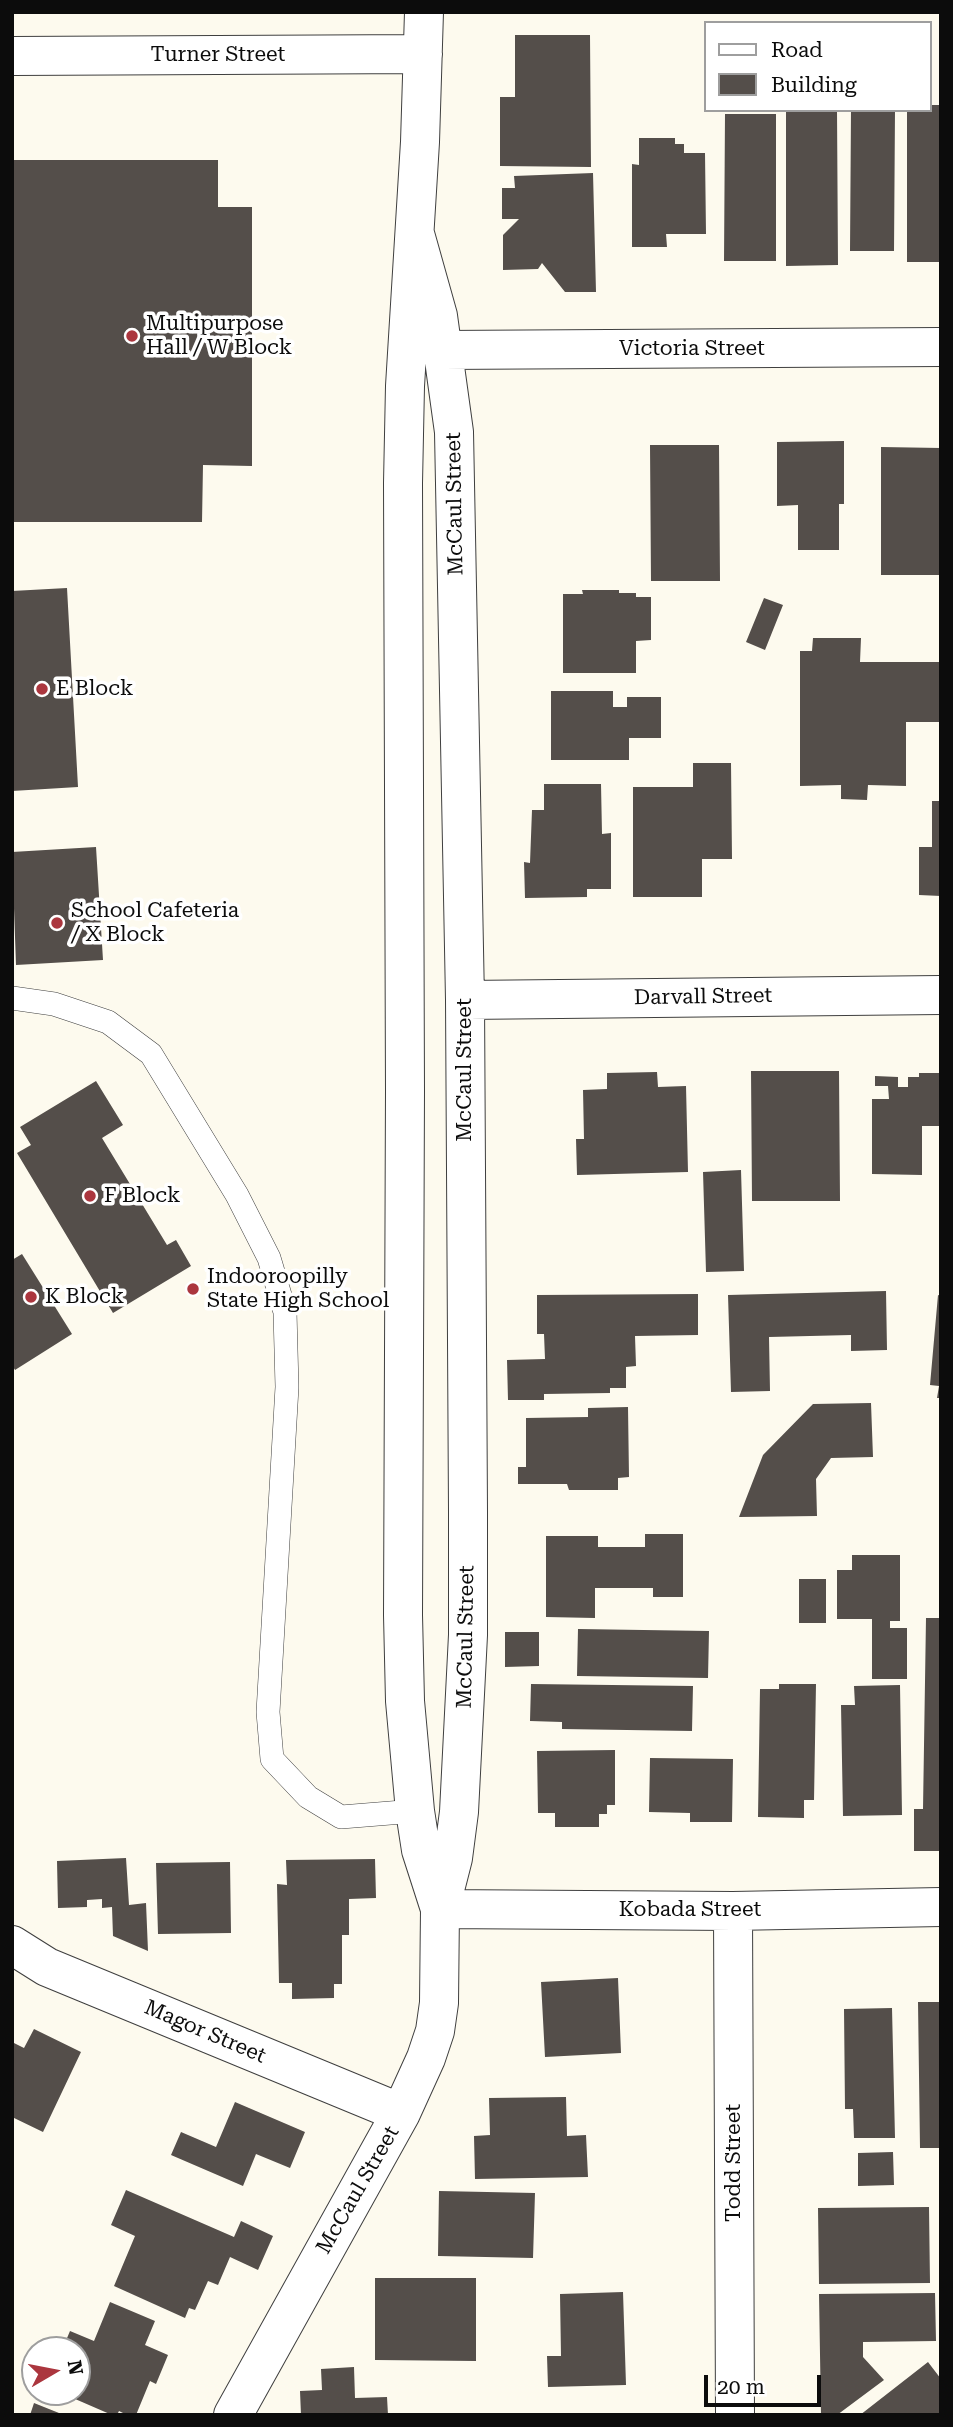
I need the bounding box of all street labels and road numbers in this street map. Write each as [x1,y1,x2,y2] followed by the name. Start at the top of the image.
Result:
[151,42,285,68] street label: Turner Street
[619,336,765,362] street label: Victoria Street
[441,432,469,576] street label: McCaul Street
[634,983,772,1011] street label: Darvall Street
[452,998,478,1142] street label: McCaul Street
[452,1565,480,1709] street label: McCaul Street
[619,1897,761,1923] street label: Kobada Street
[140,1995,270,2069] street label: Magor Street
[721,2104,747,2222] street label: Todd Street
[311,2122,405,2258] street label: McCaul Street

